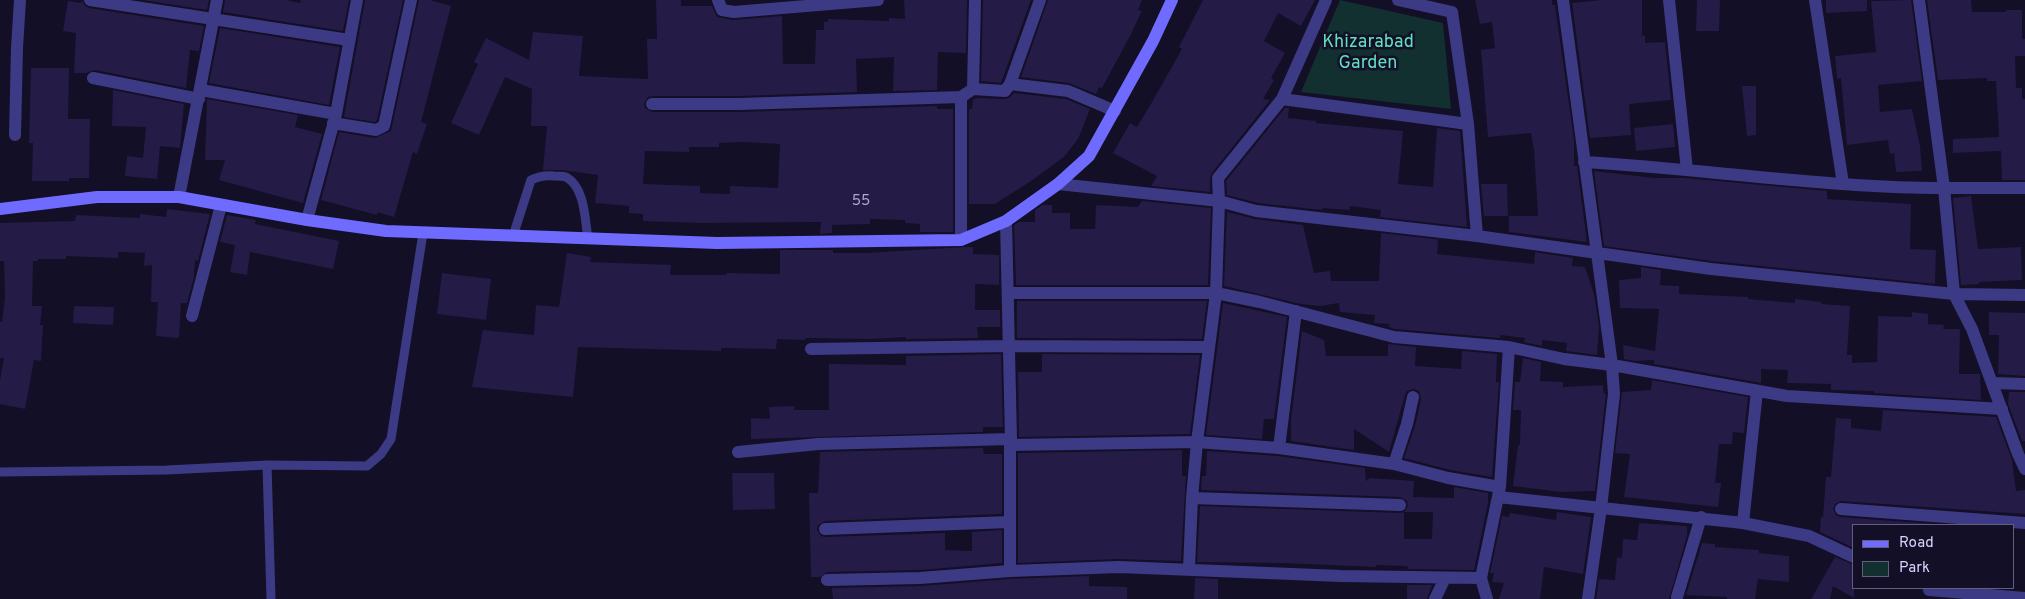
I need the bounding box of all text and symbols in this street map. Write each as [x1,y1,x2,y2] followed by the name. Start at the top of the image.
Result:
[1322,32,1414,74] park label: Khizarabad Garden
[852,193,870,211] house number: 55
[1852,524,2015,589] legend
[1899,534,1934,553] text: Road
[1899,559,1930,578] text: Park

